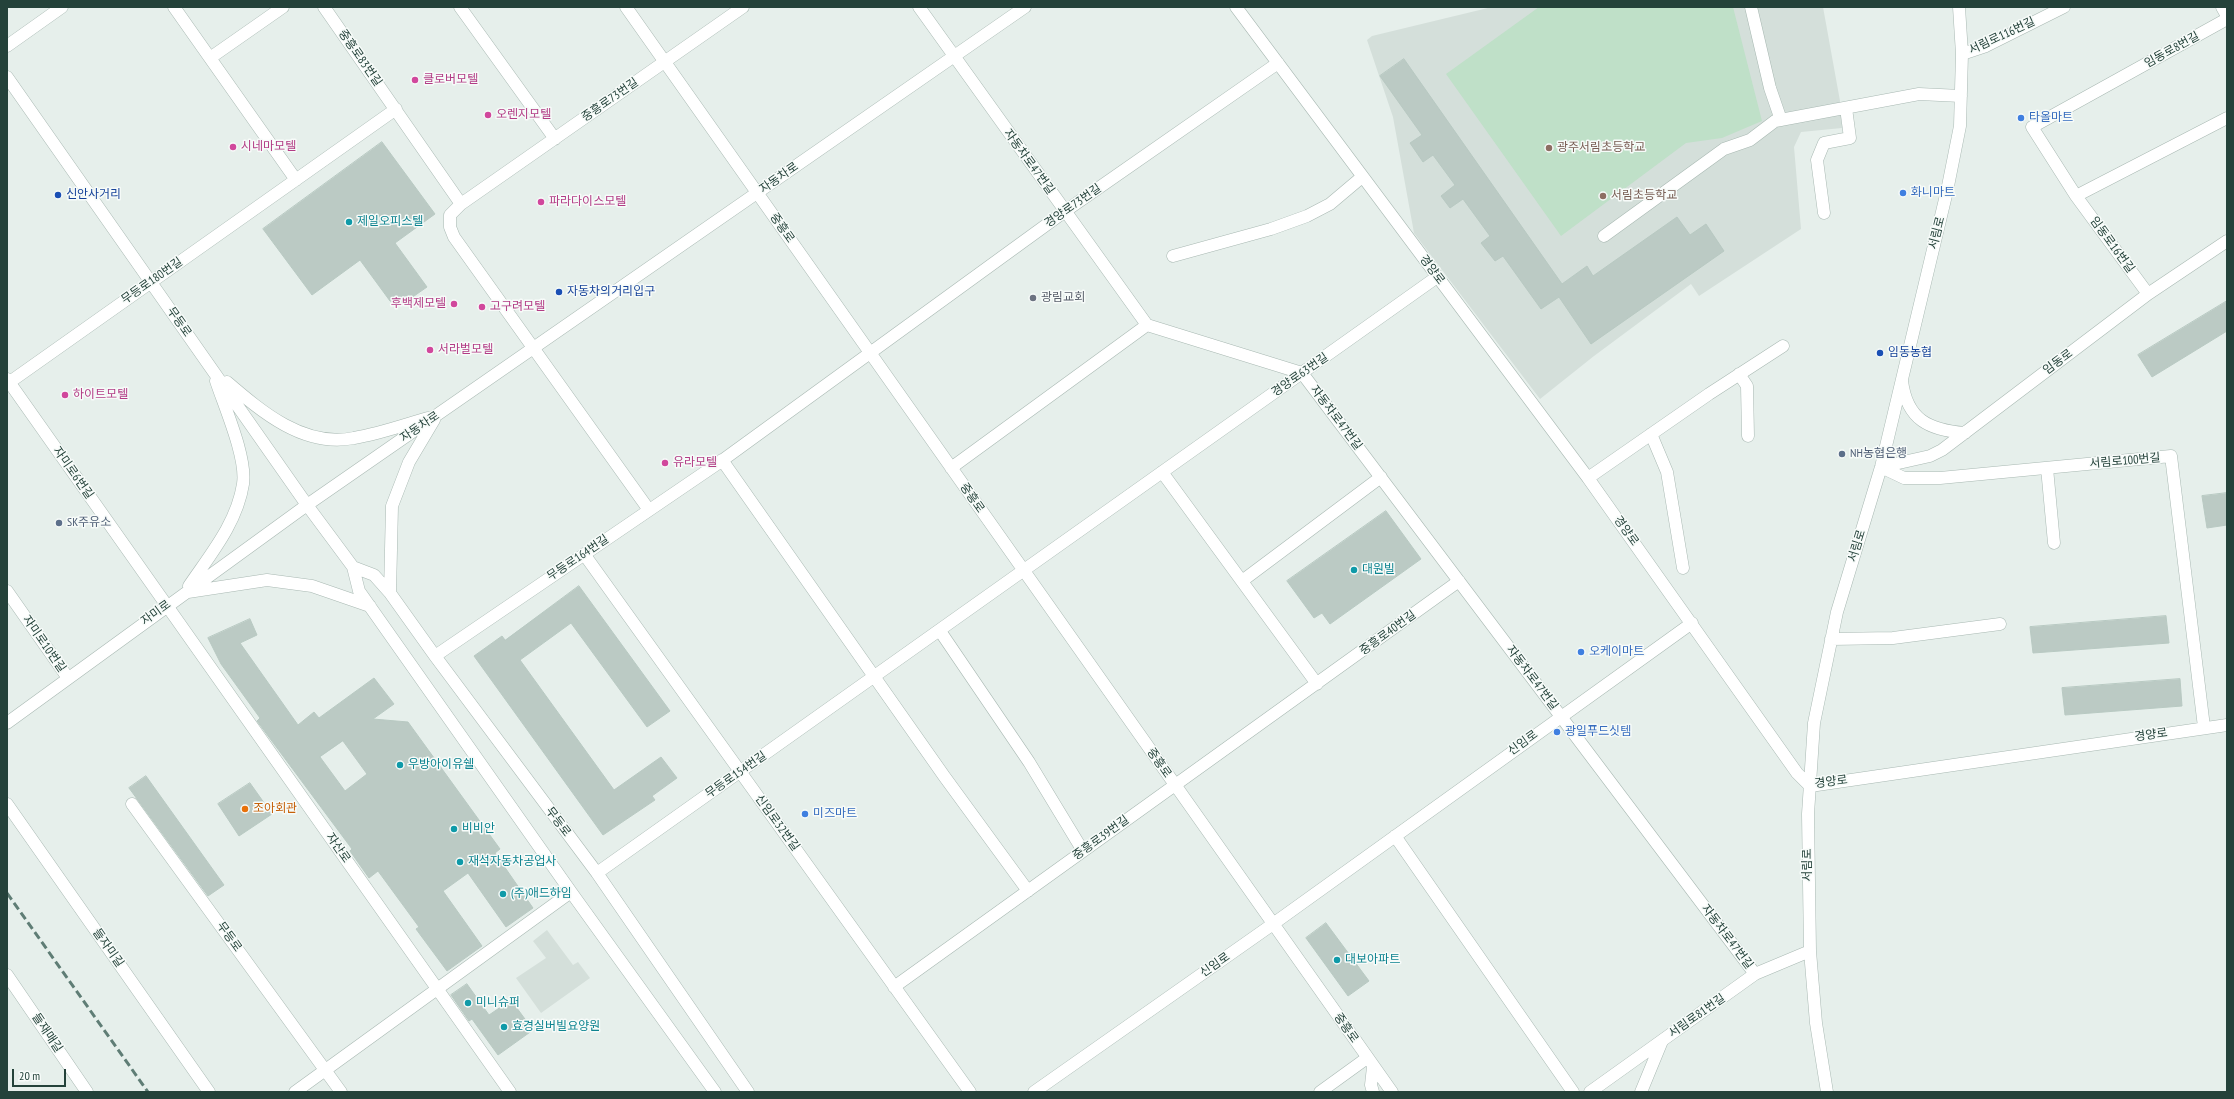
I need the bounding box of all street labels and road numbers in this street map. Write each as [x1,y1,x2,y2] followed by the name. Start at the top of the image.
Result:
[1967,14,2037,58] street label: 서림로116번길
[335,27,385,89] street label: 중흥로83번길
[2142,29,2202,71] street label: 임동로8번길
[579,75,641,125] street label: 중흥로73번길
[1001,127,1057,197] street label: 자동차로47번길
[757,159,801,197] street label: 자동차로
[1042,181,1104,231] street label: 경양로73번길
[767,210,797,246] street label: 중흥로
[2087,214,2137,276] street label: 임동로16번길
[1926,215,1948,251] street label: 서림로
[1416,252,1448,288] street label: 경양로
[119,255,185,307] street label: 무등로180번길
[164,304,194,340] street label: 무등로
[2040,346,2076,378] street label: 임동로
[1269,350,1331,400] street label: 경양로63번길
[1307,383,1365,453] street label: 자동차로47번길
[398,409,442,445] street label: 자동차로
[50,444,96,502] street label: 자미로6번길
[2089,451,2161,471] street label: 서림로100번길
[957,480,987,516] street label: 중흥로
[1610,513,1642,549] street label: 경양로
[1845,528,1869,564] street label: 서림로
[544,532,612,584] street label: 무등로164번길
[138,597,174,629] street label: 자미로
[1357,608,1419,658] street label: 중흥로40번길
[19,613,69,675] street label: 자미로10번길
[1503,643,1561,713] street label: 자동차로47번길
[2134,726,2168,744] street label: 경양로
[1505,727,1541,759] street label: 신임로
[1144,745,1174,781] street label: 중흥로
[703,749,769,801] street label: 무등로154번길
[1814,773,1848,791] street label: 경양로
[752,792,802,854] street label: 신임로32번길
[542,804,574,840] street label: 무등로
[1070,813,1132,863] street label: 중흥로39번길
[323,830,353,866] street label: 자산로
[1801,848,1815,882] street label: 서림로
[1698,902,1756,972] street label: 자동차로47번길
[213,919,245,955] street label: 무등로
[89,926,127,970] street label: 들자미길
[1197,950,1233,980] street label: 신임로
[1666,991,1728,1041] street label: 서림로81번길
[1331,1010,1361,1046] street label: 중흥로
[29,1011,65,1055] street label: 들재매길

